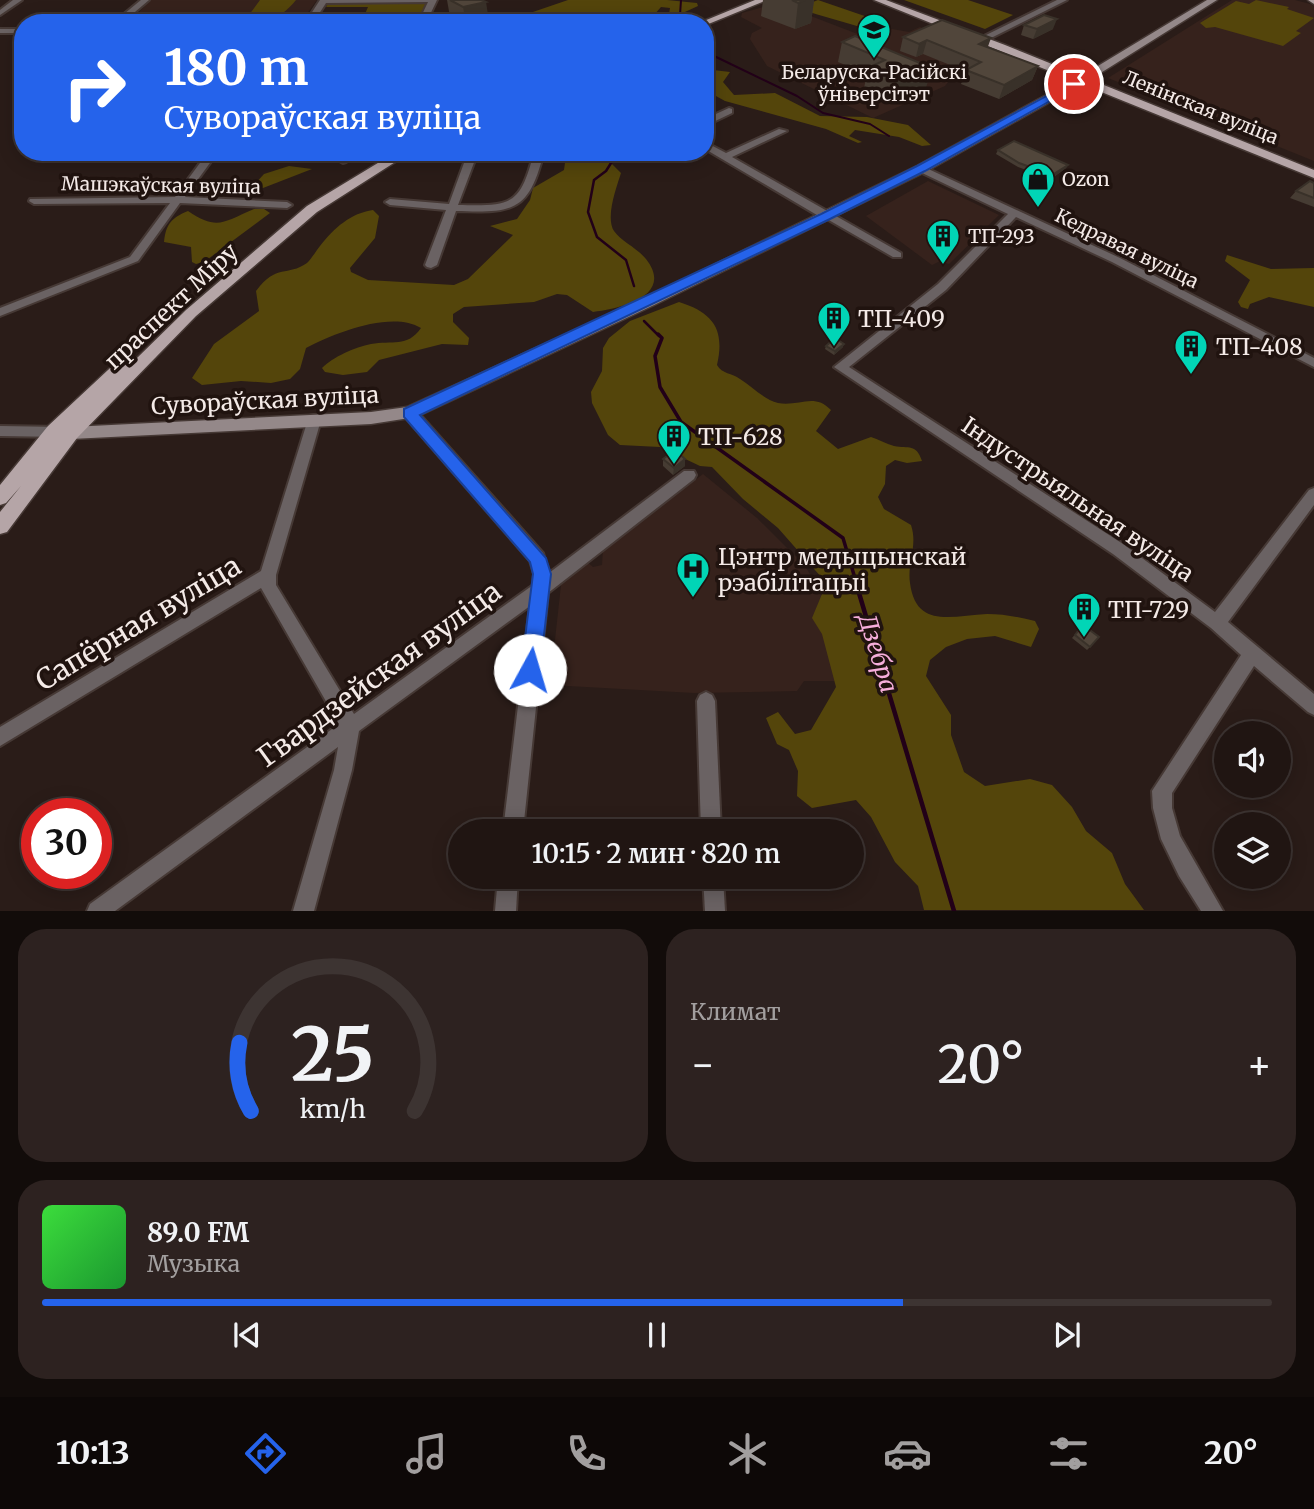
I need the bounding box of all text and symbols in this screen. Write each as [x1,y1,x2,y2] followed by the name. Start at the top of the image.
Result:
[855,11,893,60] school or university icon: Беларуска-Расійскі ўніверсітэт
[164,37,309,98] text: 180 m
[49,42,140,133] icon: right
[1044,54,1104,114] pin
[781,60,967,106] place label: Беларуска-Расійскі ўніверсітэт
[1055,65,1093,103] icon: arrive
[1120,65,1282,149] street label: Ленінская вуліца
[164,98,481,138] text: Сувораўская вуліца
[1019,160,1057,209] shop icon: Ozon
[1062,167,1110,191] place label: Ozon
[61,171,261,199] street label: Машэкаўская вуліца
[1051,203,1203,293] street label: Кедравая вуліца
[924,217,962,266] building icon: ТП-293
[968,224,1035,248] place label: ТП-293
[98,236,244,375] street label: праспект Міру
[815,299,853,348] building icon: ТП-409
[858,304,945,333] place label: ТП-409
[1172,327,1210,376] building icon: ТП-408
[1216,332,1303,361] place label: ТП-408
[150,380,380,420] street label: Сувораўская вуліца
[956,410,1200,588] street label: Індустрыяльная вуліца
[655,417,693,466] building icon: ТП-628
[698,422,783,451] place label: ТП-628
[718,542,966,597] place label: Цэнтр медыцынскай рэабілітацыі
[29,548,247,698] street label: Сапёрная вуліца
[674,550,712,599] hospital icon: Цэнтр медыцынскай рэабілітацыі
[250,573,508,775] street label: Гвардзейская вуліца
[1065,590,1103,639] building icon: ТП-729
[1108,595,1189,624] place label: ТП-729
[851,608,905,696] water label: Дзебра
[493,633,567,707] position arrow
[1214,721,1291,889] map controls
[1214,721,1291,798] button: sound
[21,798,112,889] speed limit sign: 30
[1214,812,1291,889] button: layers
[532,837,780,870] text: 10:15 · 2 мин · 820 m
[690,997,781,1026] text: Климат
[291,1010,375,1102] text: 25
[938,1032,1024,1097] text: 20°
[690,1041,715,1088] text: −
[1247,1041,1272,1088] text: +
[300,1093,366,1125] text: km/h
[147,1216,249,1249] text: 89.0 FM
[147,1249,240,1278] text: Музыка
[228,1316,266,1354] icon: previous
[638,1316,676,1354] icon: pause
[1048,1316,1086,1354] icon: next
[241,1429,290,1478] icon: directions
[402,1429,451,1478] icon: music
[562,1429,611,1478] icon: phone
[723,1429,772,1478] icon: climate
[883,1429,932,1478] icon: car
[1044,1429,1093,1478] icon: filters
[56,1433,130,1473] text: 10:13
[1204,1433,1258,1473] text: 20°

